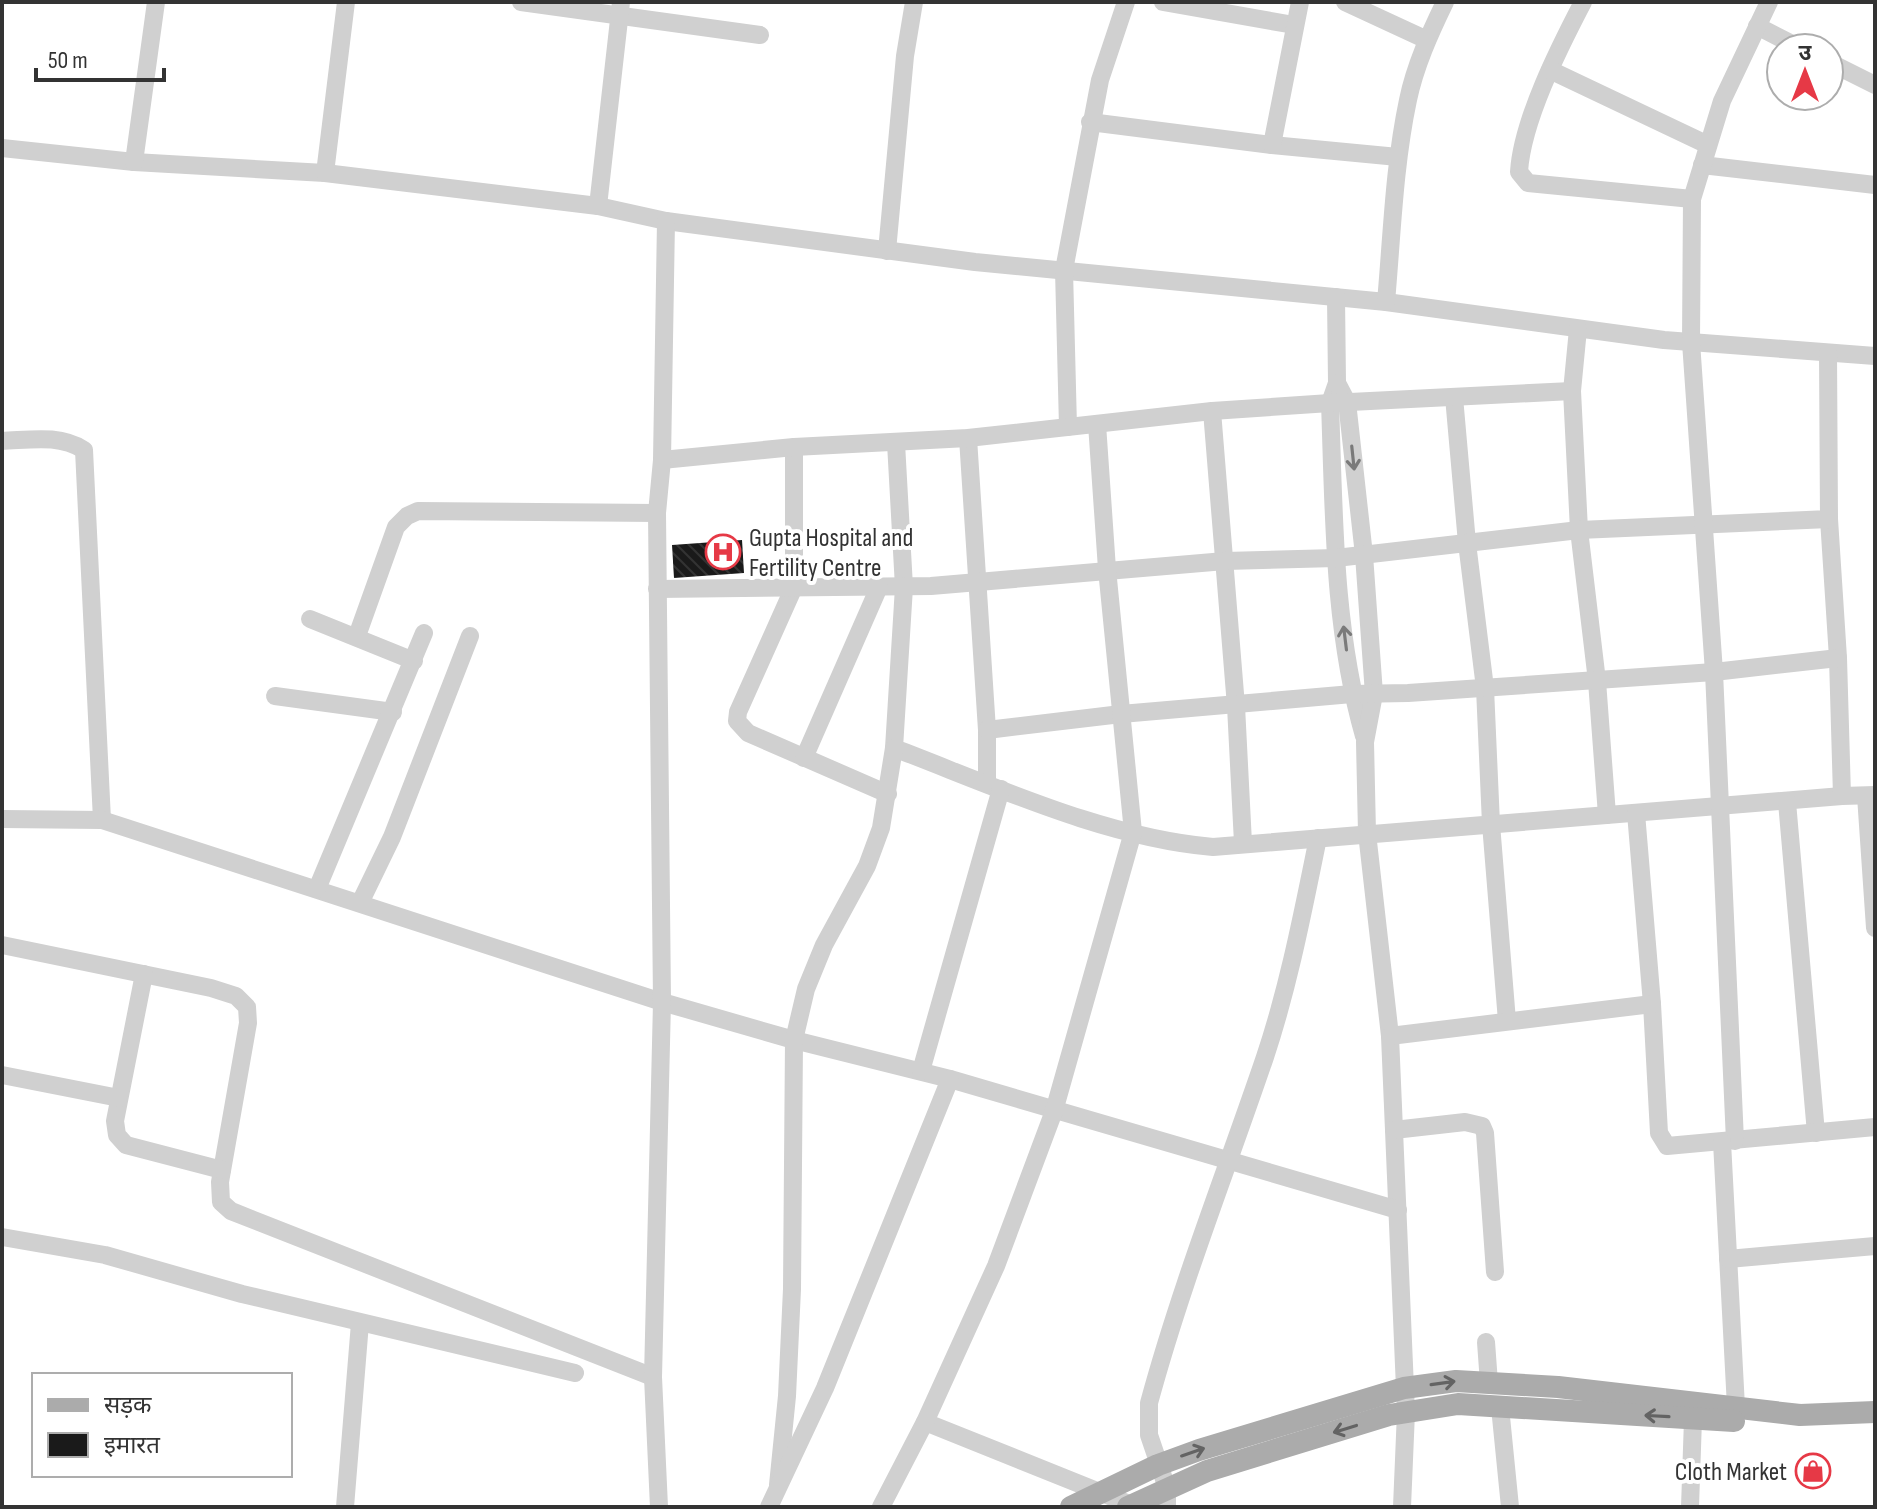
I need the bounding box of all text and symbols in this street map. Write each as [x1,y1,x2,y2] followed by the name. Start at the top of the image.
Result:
[36,32,164,82] scale bar
[1765,32,1845,112] north arrow
[1799,40,1813,67] text: उ
[48,46,88,75] text: 50 m
[1346,444,1361,471] one-way arrow
[749,523,913,584] place label: Gupta Hospital and Fertility Centre
[704,533,742,571] hospital icon: Gupta Hospital and Fertility Centre
[1338,625,1353,652] one-way arrow
[32,1373,292,1477] legend
[1430,1375,1455,1390] one-way arrow
[104,1391,152,1420] text: सड़क
[1644,1409,1671,1424] one-way arrow
[1332,1422,1358,1437] one-way arrow
[104,1431,161,1460] text: इमारत
[1180,1444,1205,1459] one-way arrow
[1794,1452,1832,1490] shop icon: Cloth Market
[1675,1457,1787,1488] place label: Cloth Market

